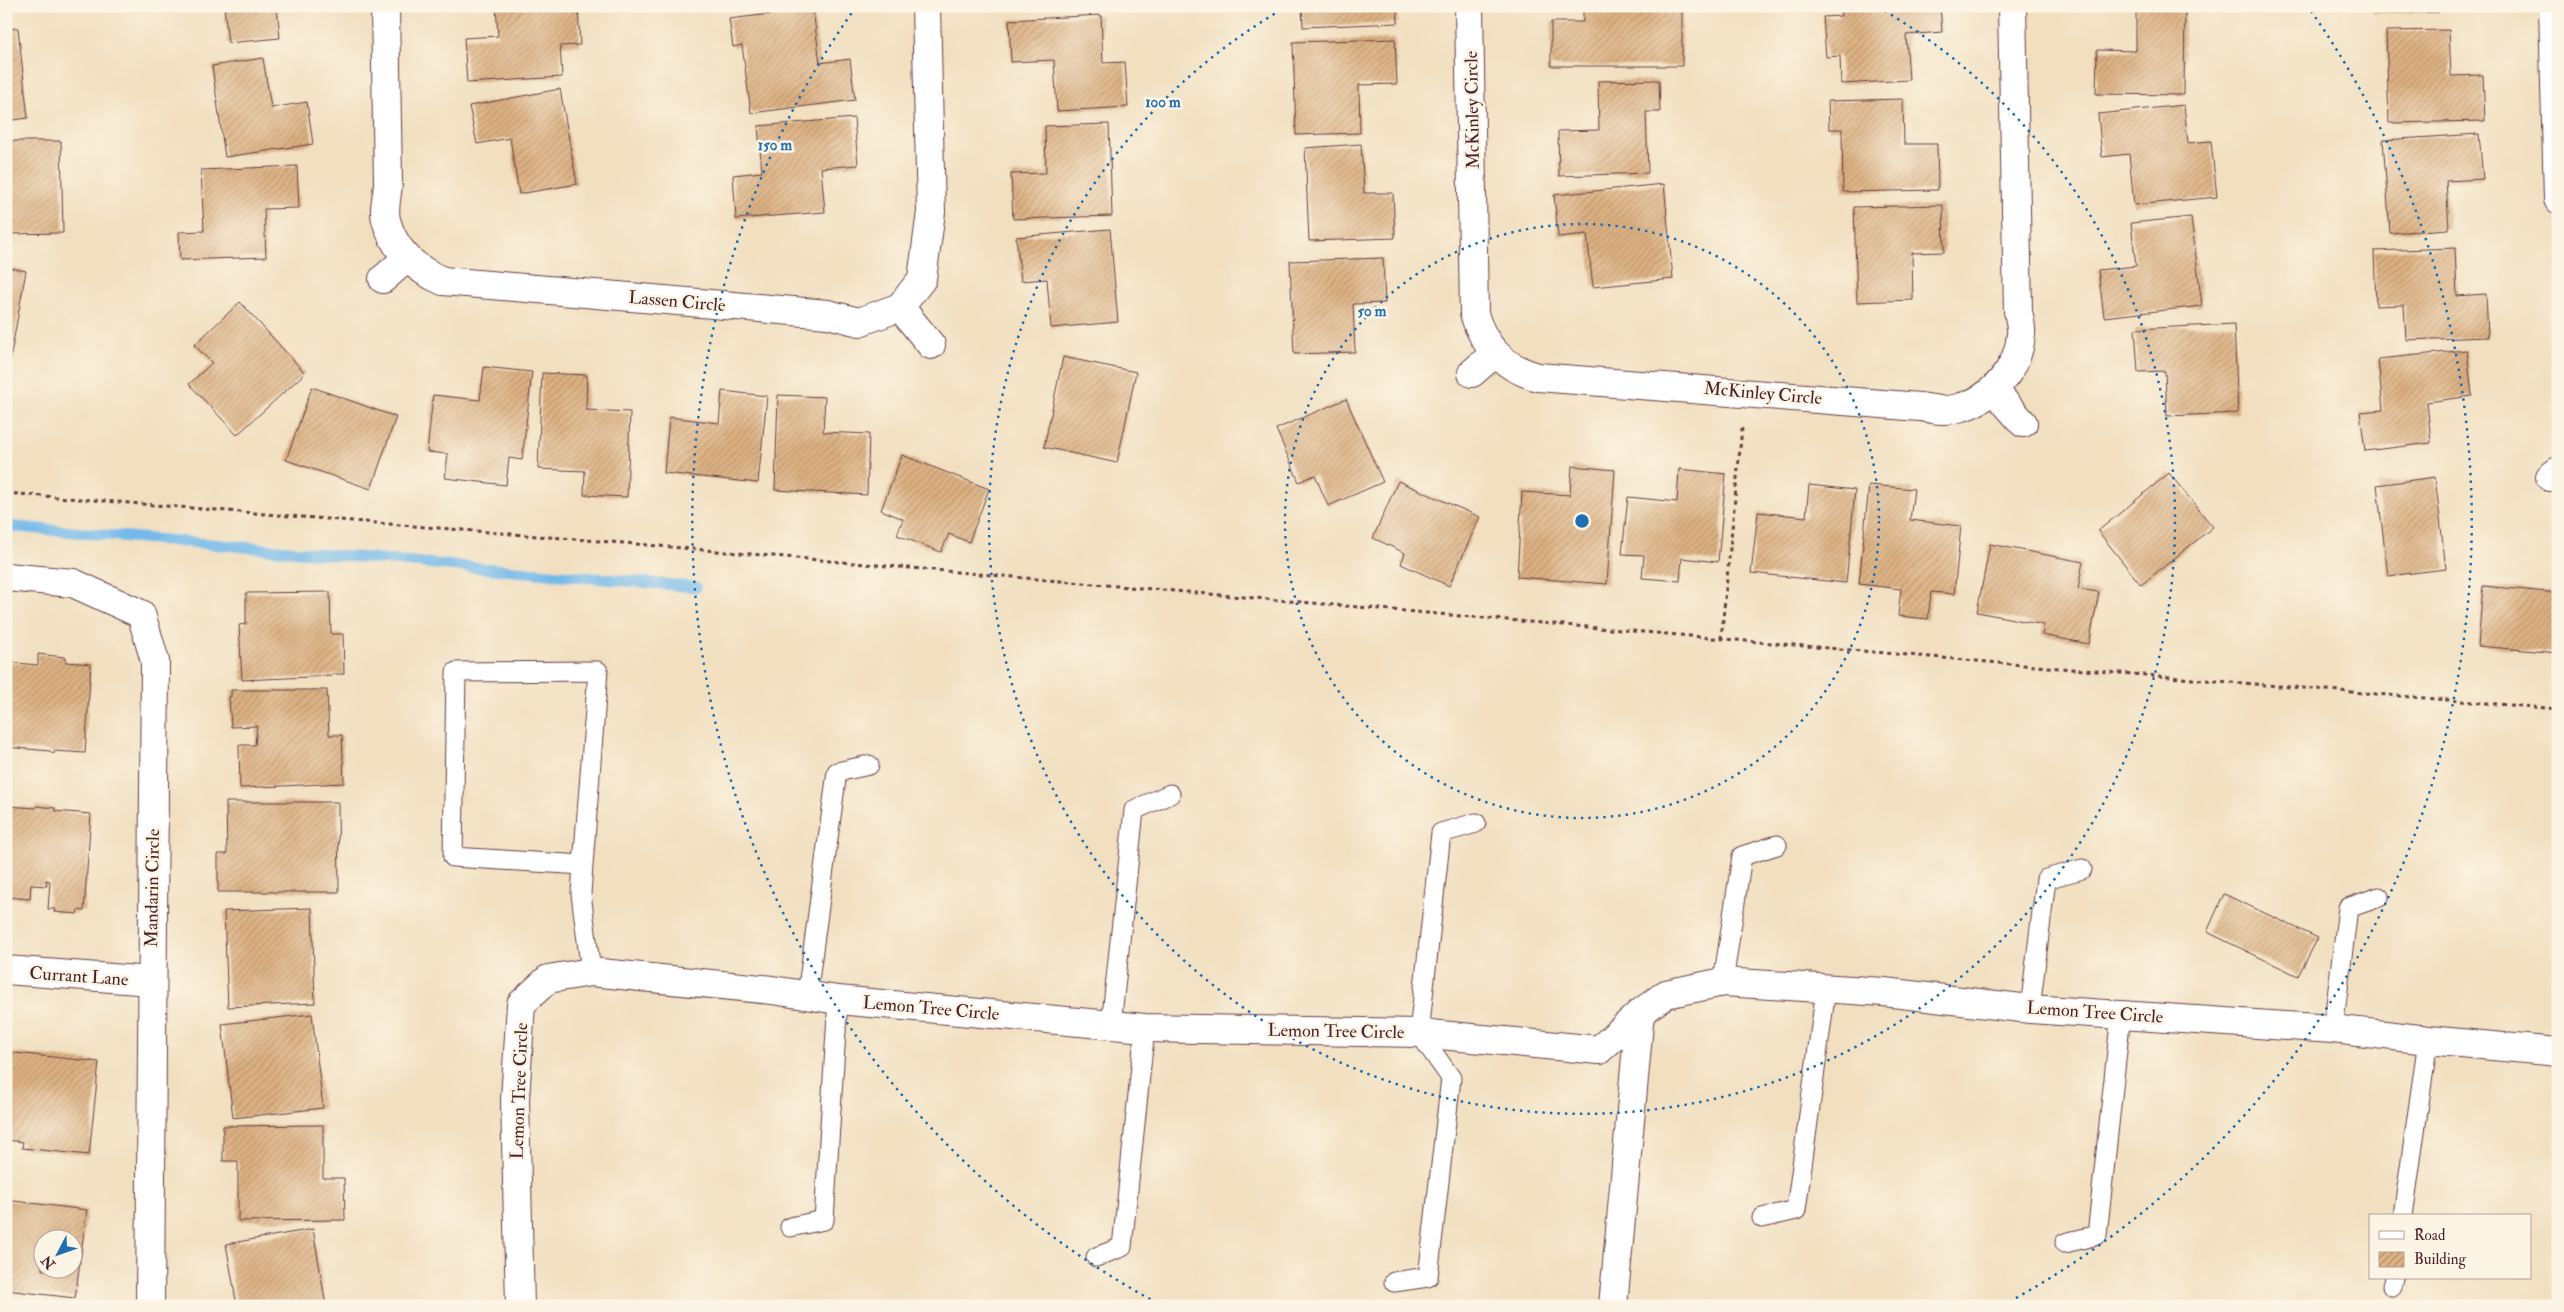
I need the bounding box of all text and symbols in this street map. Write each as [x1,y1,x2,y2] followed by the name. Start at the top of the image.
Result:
[1460,50,1485,169] street label: McKinley Circle
[1145,93,1181,112] text: 100 m
[758,136,792,155] text: 150 m
[628,286,727,317] street label: Lassen Circle
[1358,302,1387,321] text: 50 m
[1703,377,1823,410] street label: McKinley Circle
[1573,512,1591,530] centre of rings
[140,828,165,947] street label: Mandarin Circle
[29,962,130,991] street label: Currant Lane
[862,991,1001,1026] street label: Lemon Tree Circle
[2026,996,2165,1029] street label: Lemon Tree Circle
[1267,1019,1405,1044] street label: Lemon Tree Circle
[506,1022,533,1160] street label: Lemon Tree Circle
[2369,1214,2532,1280] legend
[2414,1226,2446,1245] text: Road
[32,1230,82,1280] north arrow
[2414,1250,2466,1269] text: Building
[38,1252,60,1273] text: N

